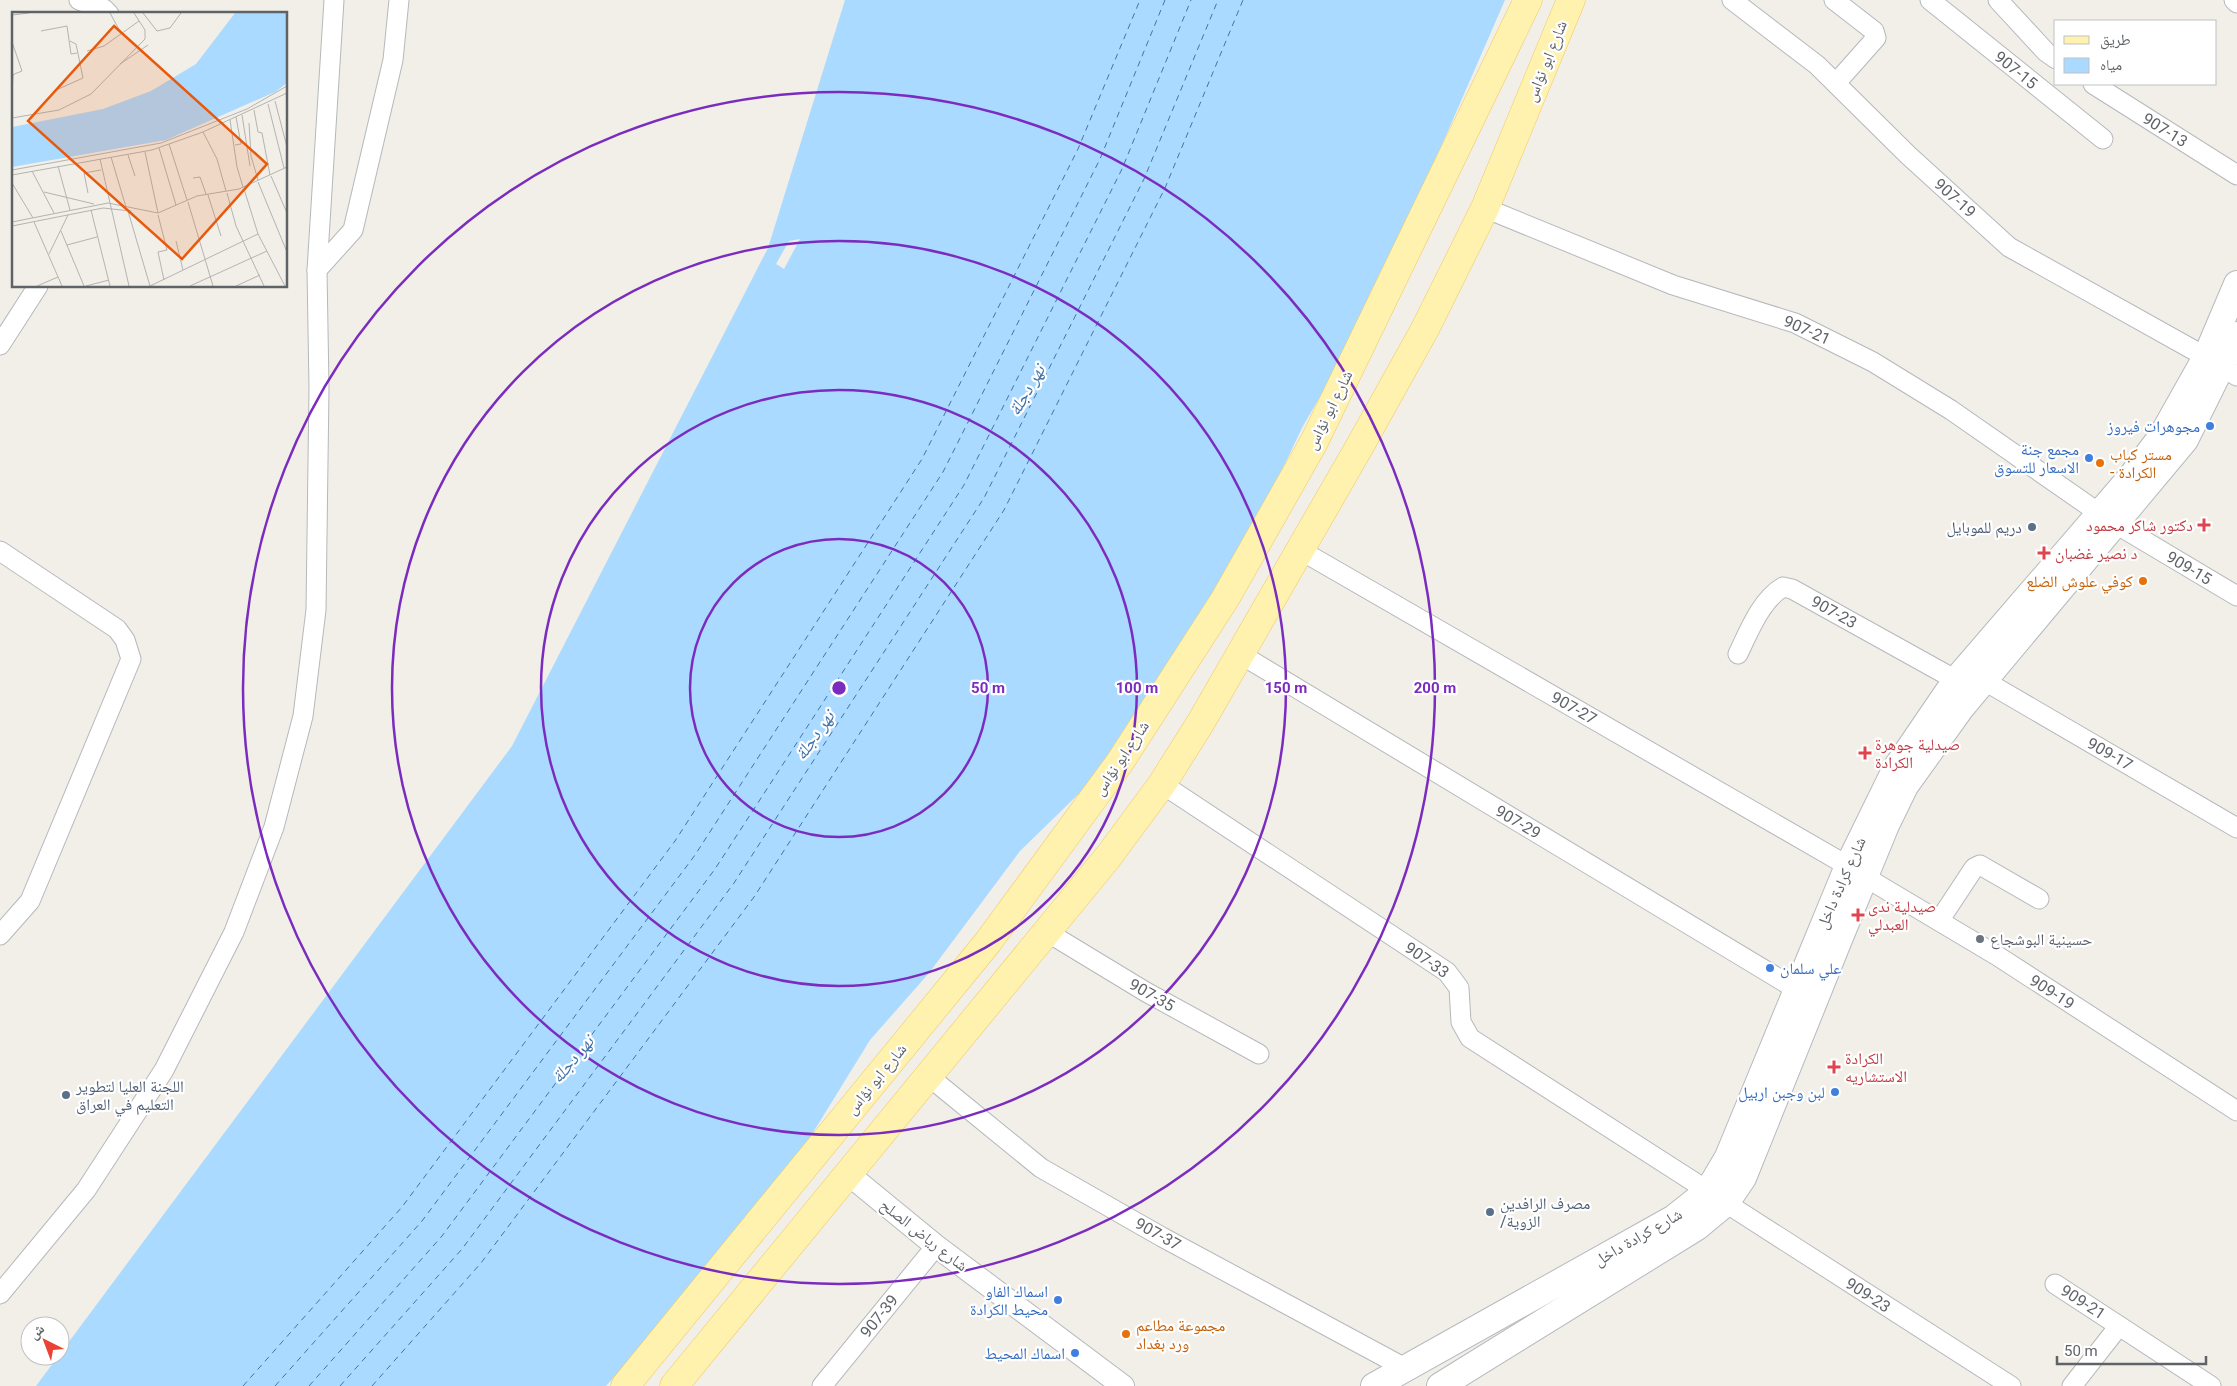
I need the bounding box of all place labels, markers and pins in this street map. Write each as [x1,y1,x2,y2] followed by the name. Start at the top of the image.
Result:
[2106,417,2200,436] place label: مجوهرات فيروز
[2204,420,2216,432] marker: مجوهرات فيروز
[1994,440,2079,478] place label: مجمع جنة الاسعار للتسوق
[2110,445,2172,482] place label: مستر كباب - الكرادة
[2083,452,2095,464] marker: مجمع جنة الاسعار للتسوق
[2094,457,2106,469] marker: مستر كباب - الكرادة
[2086,516,2193,535] place label: دكتور شاكر محمود
[1946,518,2022,538] place label: دريم للموبايل
[2197,518,2211,532] marker: دكتور شاكر محمود
[2026,521,2038,533] marker: دريم للموبايل
[2055,544,2137,564] place label: د نصير غضبان
[2037,546,2051,560] marker: د نصير غضبان
[2026,572,2133,594] place label: كوفي علوش الضلع
[2137,575,2149,587] marker: كوفي علوش الضلع
[830,679,848,697] centre of rings
[1875,735,1960,772] place label: صيدلية جوهرة الكرادة
[1859,747,1871,759] marker: صيدلية جوهرة الكرادة
[1868,897,1936,937] place label: صيدلية ندى العبدلي
[1852,909,1864,921] marker: صيدلية ندى العبدلي
[1990,930,2092,950] place label: حسينية البوشجاع
[1974,933,1986,945] marker: حسينية البوشجاع
[1780,959,1841,981] place label: علي سلمان
[1764,962,1776,974] marker: علي سلمان
[1845,1049,1907,1086] place label: الكرادة الاستشاريه
[1827,1060,1841,1074] marker: الكرادة الاستشاريه
[75,1077,184,1117] place label: اللجنة العليا لتطوير التعليم في العراق
[1738,1083,1825,1103] place label: لبن وجبن اربيل
[1829,1086,1841,1098] marker: لبن وجبن اربيل
[60,1089,72,1101] marker: اللجنة العليا لتطوير التعليم في العراق
[1500,1194,1590,1231] place label: مصرف الرافدين /الزوية
[1484,1206,1496,1218] marker: مصرف الرافدين /الزوية
[970,1282,1048,1319] place label: اسماك الفاو محيط الكرادة
[1052,1294,1064,1306] marker: اسماك الفاو محيط الكرادة
[1136,1316,1225,1353] place label: مجموعة مطاعم ورد بغداد
[1120,1328,1132,1340] marker: مجموعة مطاعم ورد بغداد
[984,1344,1065,1363] place label: اسماك المحيط
[1069,1347,1081,1359] marker: اسماك المحيط

